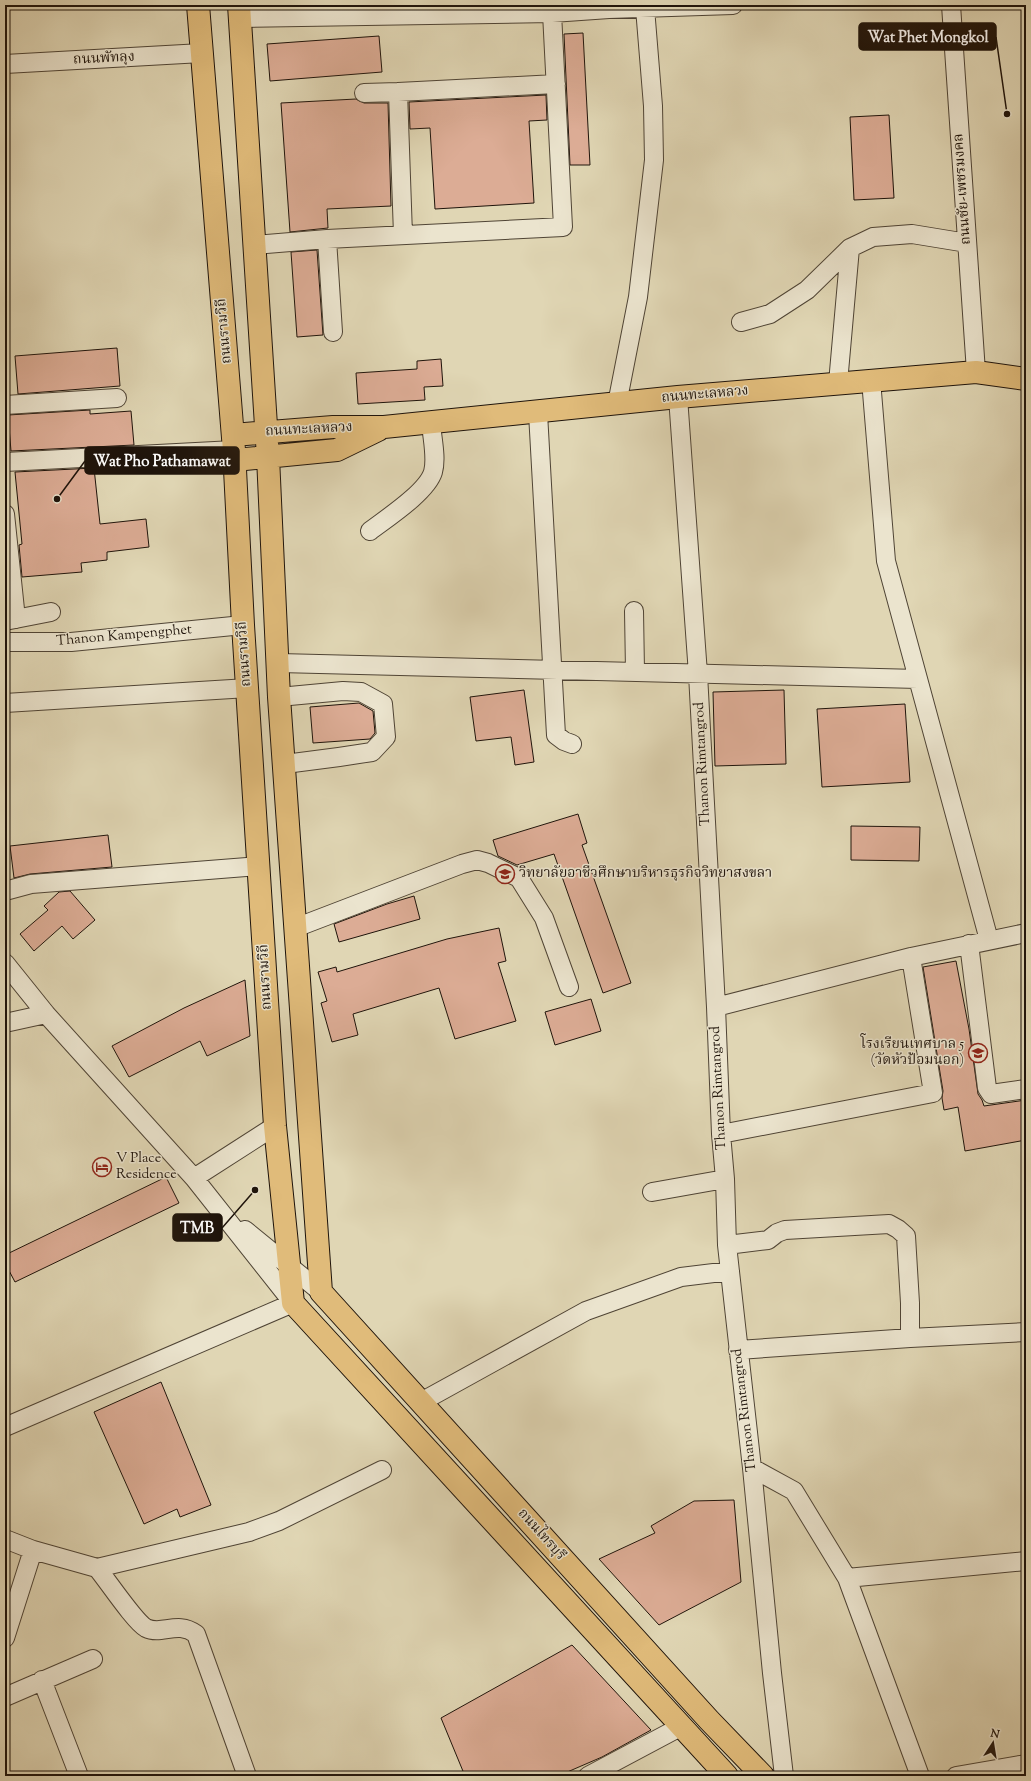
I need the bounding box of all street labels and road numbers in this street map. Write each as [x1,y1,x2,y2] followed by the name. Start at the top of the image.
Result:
[73,47,135,71] street label: ถนนพัทลุง
[949,133,977,245] street label: ถนนชัย-เพชรมงคล
[212,297,238,365] street label: ถนนรามวิถี
[661,381,749,409] street label: ถนนทะเลหลวง
[265,418,353,442] street label: ถนนทะเลหลวง
[55,620,193,652] street label: Thanon Kampengphet
[233,620,257,688] street label: ถนนรามวิถี
[690,701,716,826] street label: Thanon Rimtangrod
[254,944,278,1010] street label: ถนนรามวิถี
[706,1025,732,1150] street label: Thanon Rimtangrod
[728,1347,762,1473] street label: Thanon Rimtangrod
[512,1503,571,1565] street label: ถนนไทรบุรี

